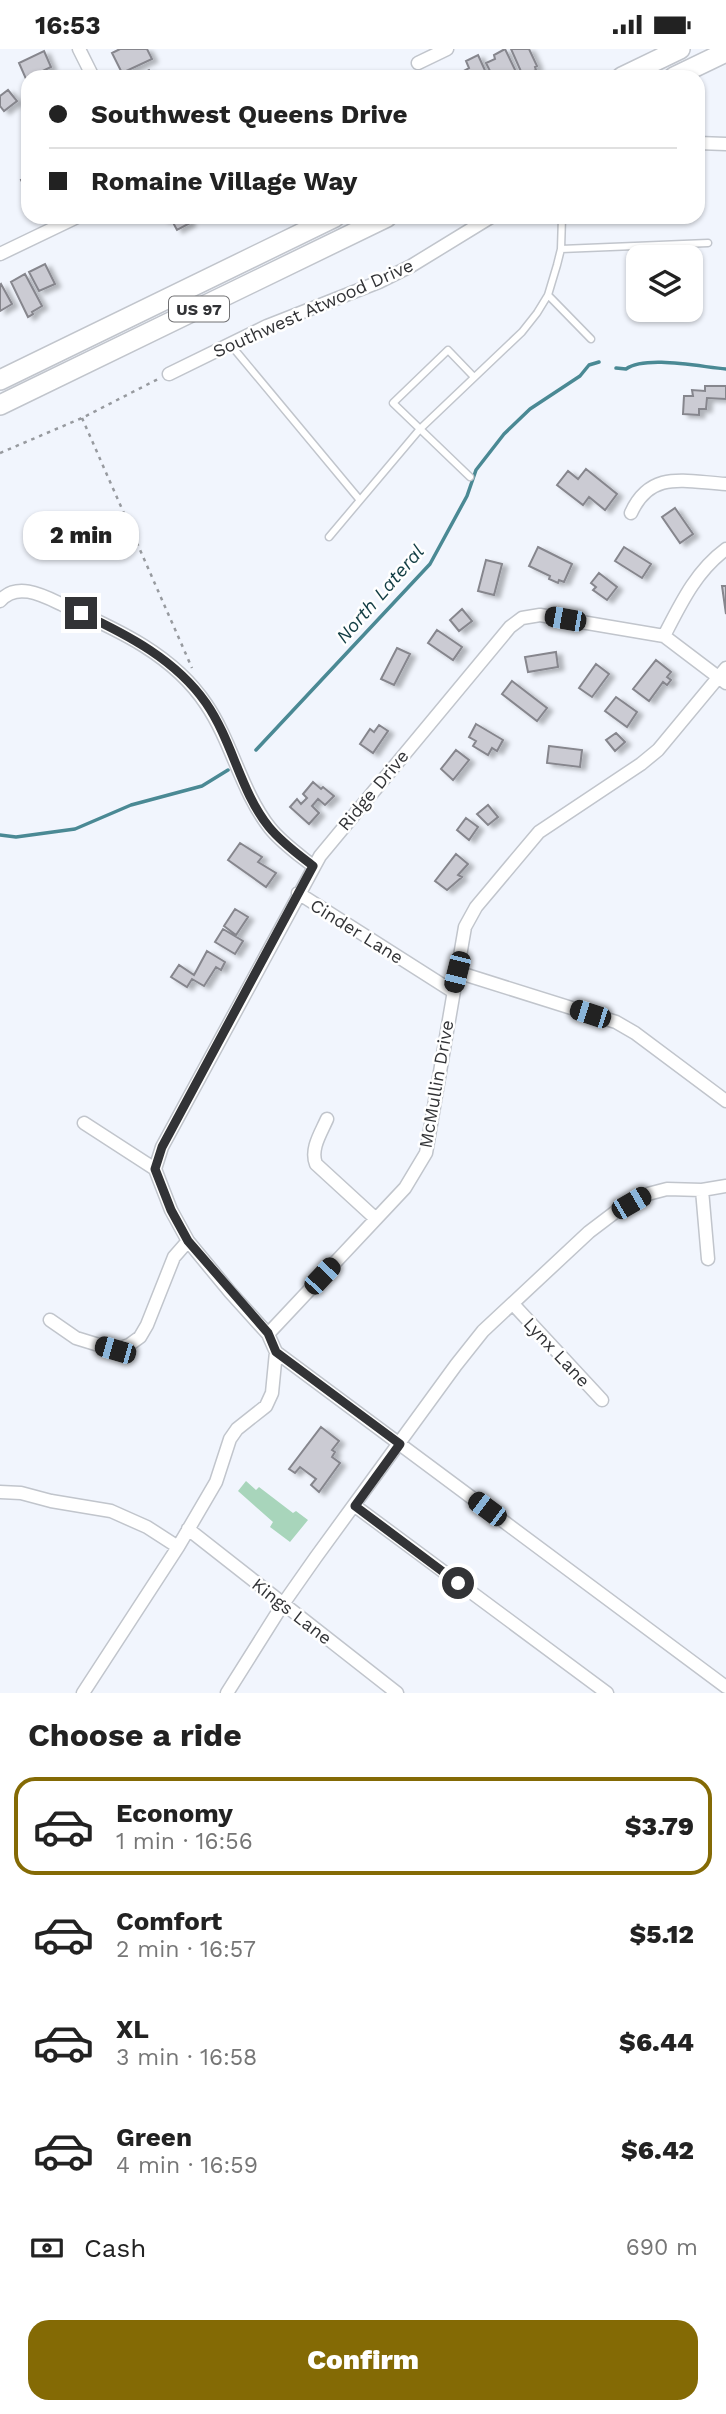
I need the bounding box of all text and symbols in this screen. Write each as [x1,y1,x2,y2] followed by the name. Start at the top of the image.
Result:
[35,10,101,40] text: 16:53
[91,99,407,129] text: Southwest Queens Drive
[91,166,357,196] text: Romaine Village Way
[626,245,703,322] map controls
[626,245,703,322] button: layers
[210,254,416,362] street label: Southwest Atwood Drive
[169,297,229,321] road number: US 97
[23,511,139,561] callout: 2 min
[50,522,112,549] text: 2 min
[331,540,429,648] water label: North Lateral
[65,597,97,629] route end
[543,605,588,633] car
[333,745,413,835] street label: Ridge Drive
[307,894,407,968] street label: Cinder Lane
[442,949,473,995] car
[567,998,614,1030] car
[414,1018,458,1150] street label: McMullin Drive
[608,1183,655,1223] car
[300,1253,345,1299] car
[520,1313,594,1391] street label: Lynx Lane
[92,1334,139,1366] car
[464,1488,511,1530] car
[442,1567,474,1599] route start
[248,1573,336,1649] street label: Kings Lane
[28,1716,242,1754] text: Choose a ride
[32,1795,95,1858] icon: car
[116,1798,233,1828] text: Economy
[625,1811,694,1841] text: $3.79
[116,1828,253,1855] text: 1 min · 16:56
[32,1903,95,1966] icon: car
[116,1906,222,1936] text: Comfort
[629,1919,694,1949] text: $5.12
[116,1936,256,1963] text: 2 min · 16:57
[32,2011,95,2074] icon: car
[116,2014,149,2044] text: XL
[619,2027,694,2057] text: $6.44
[116,2044,257,2071] text: 3 min · 16:58
[32,2119,95,2182] icon: car
[116,2122,192,2152] text: Green
[621,2135,694,2165] text: $6.42
[116,2152,258,2179] text: 4 min · 16:59
[28,2229,66,2267] icon: cash
[84,2233,146,2263] text: Cash
[626,2234,698,2261] text: 690 m
[28,2320,698,2400] button: Confirm

